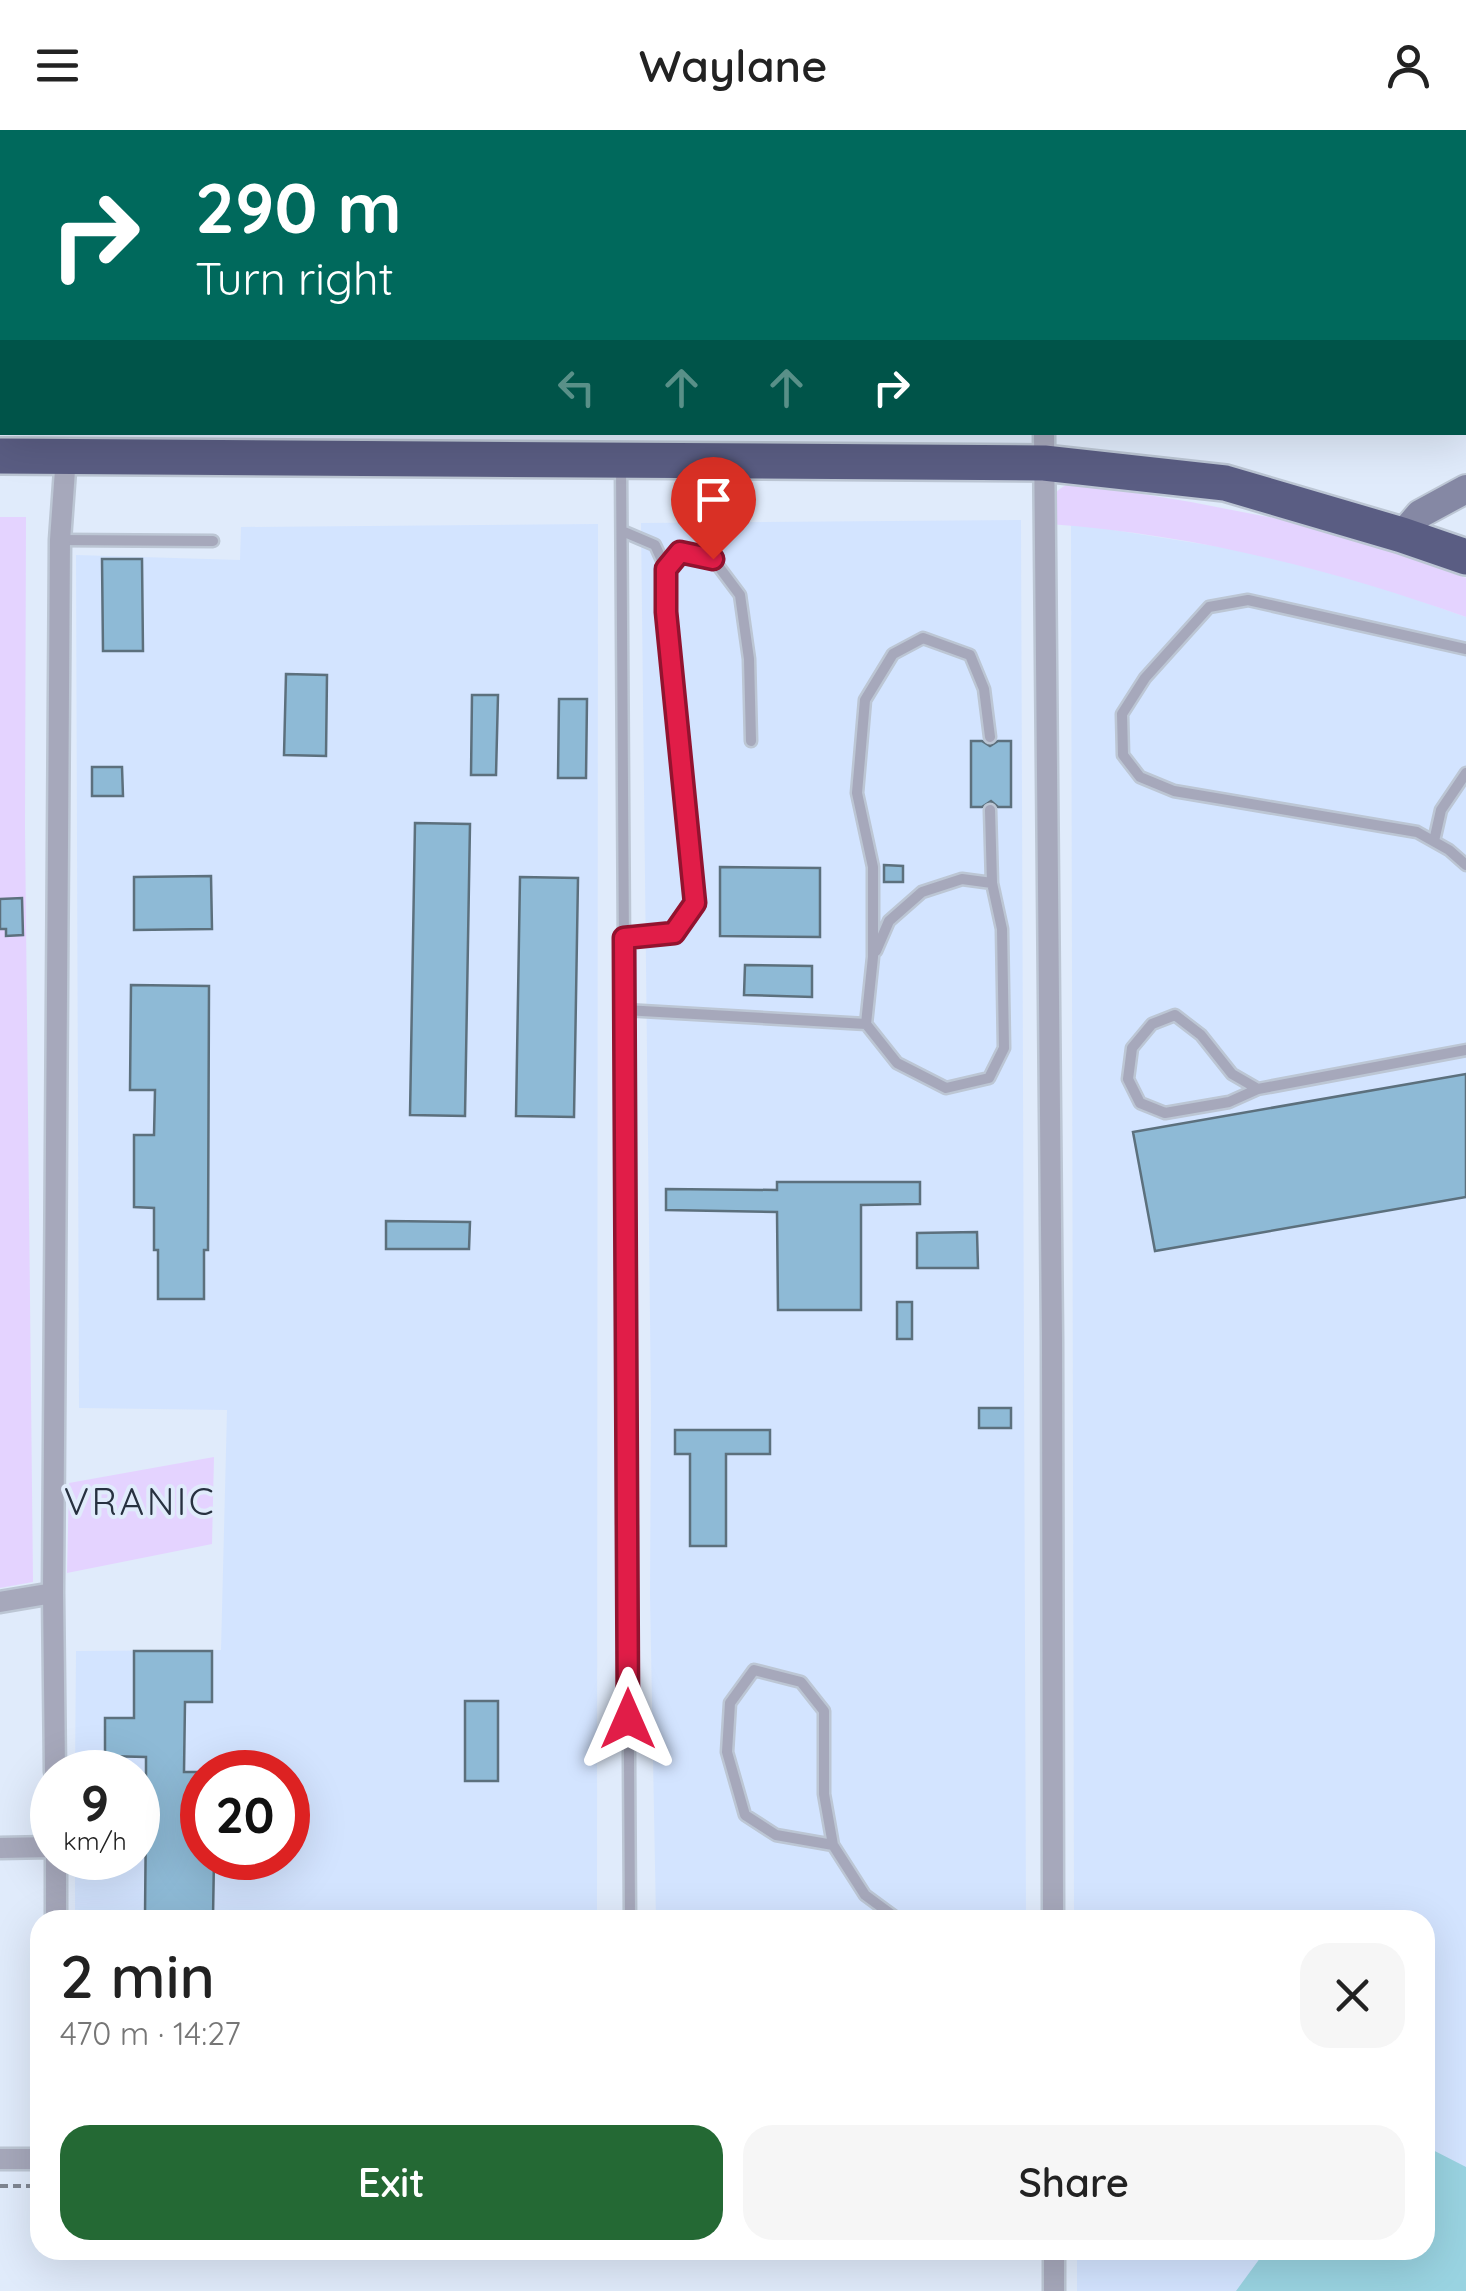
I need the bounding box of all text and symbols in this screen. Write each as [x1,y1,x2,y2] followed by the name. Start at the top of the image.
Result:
[639,37,827,93] text: Waylane
[30,38,85,93] icon: menu
[1381,38,1436,93] icon: person
[195,163,402,251] text: 290 m
[30,170,160,300] icon: right
[195,250,394,306] text: Turn right
[549,360,604,415] icon: left
[654,360,709,415] icon: ahead
[759,360,814,415] icon: ahead
[864,360,919,415] icon: right
[671,457,756,560] pin
[686,472,741,527] icon: arrive
[64,1477,216,1525] district label: VRANIC
[576,1667,680,1771] position arrow
[180,1750,310,1880] speed limit sign: 20
[81,1771,109,1834] text: 9
[63,1825,127,1856] text: km/h
[60,1938,215,2013] text: 2 min
[1300,1943,1405,2048] button: close
[60,2013,241,2053] text: 470 m · 14:27
[60,2125,723,2240] button: Exit
[743,2125,1405,2240] button: Share

